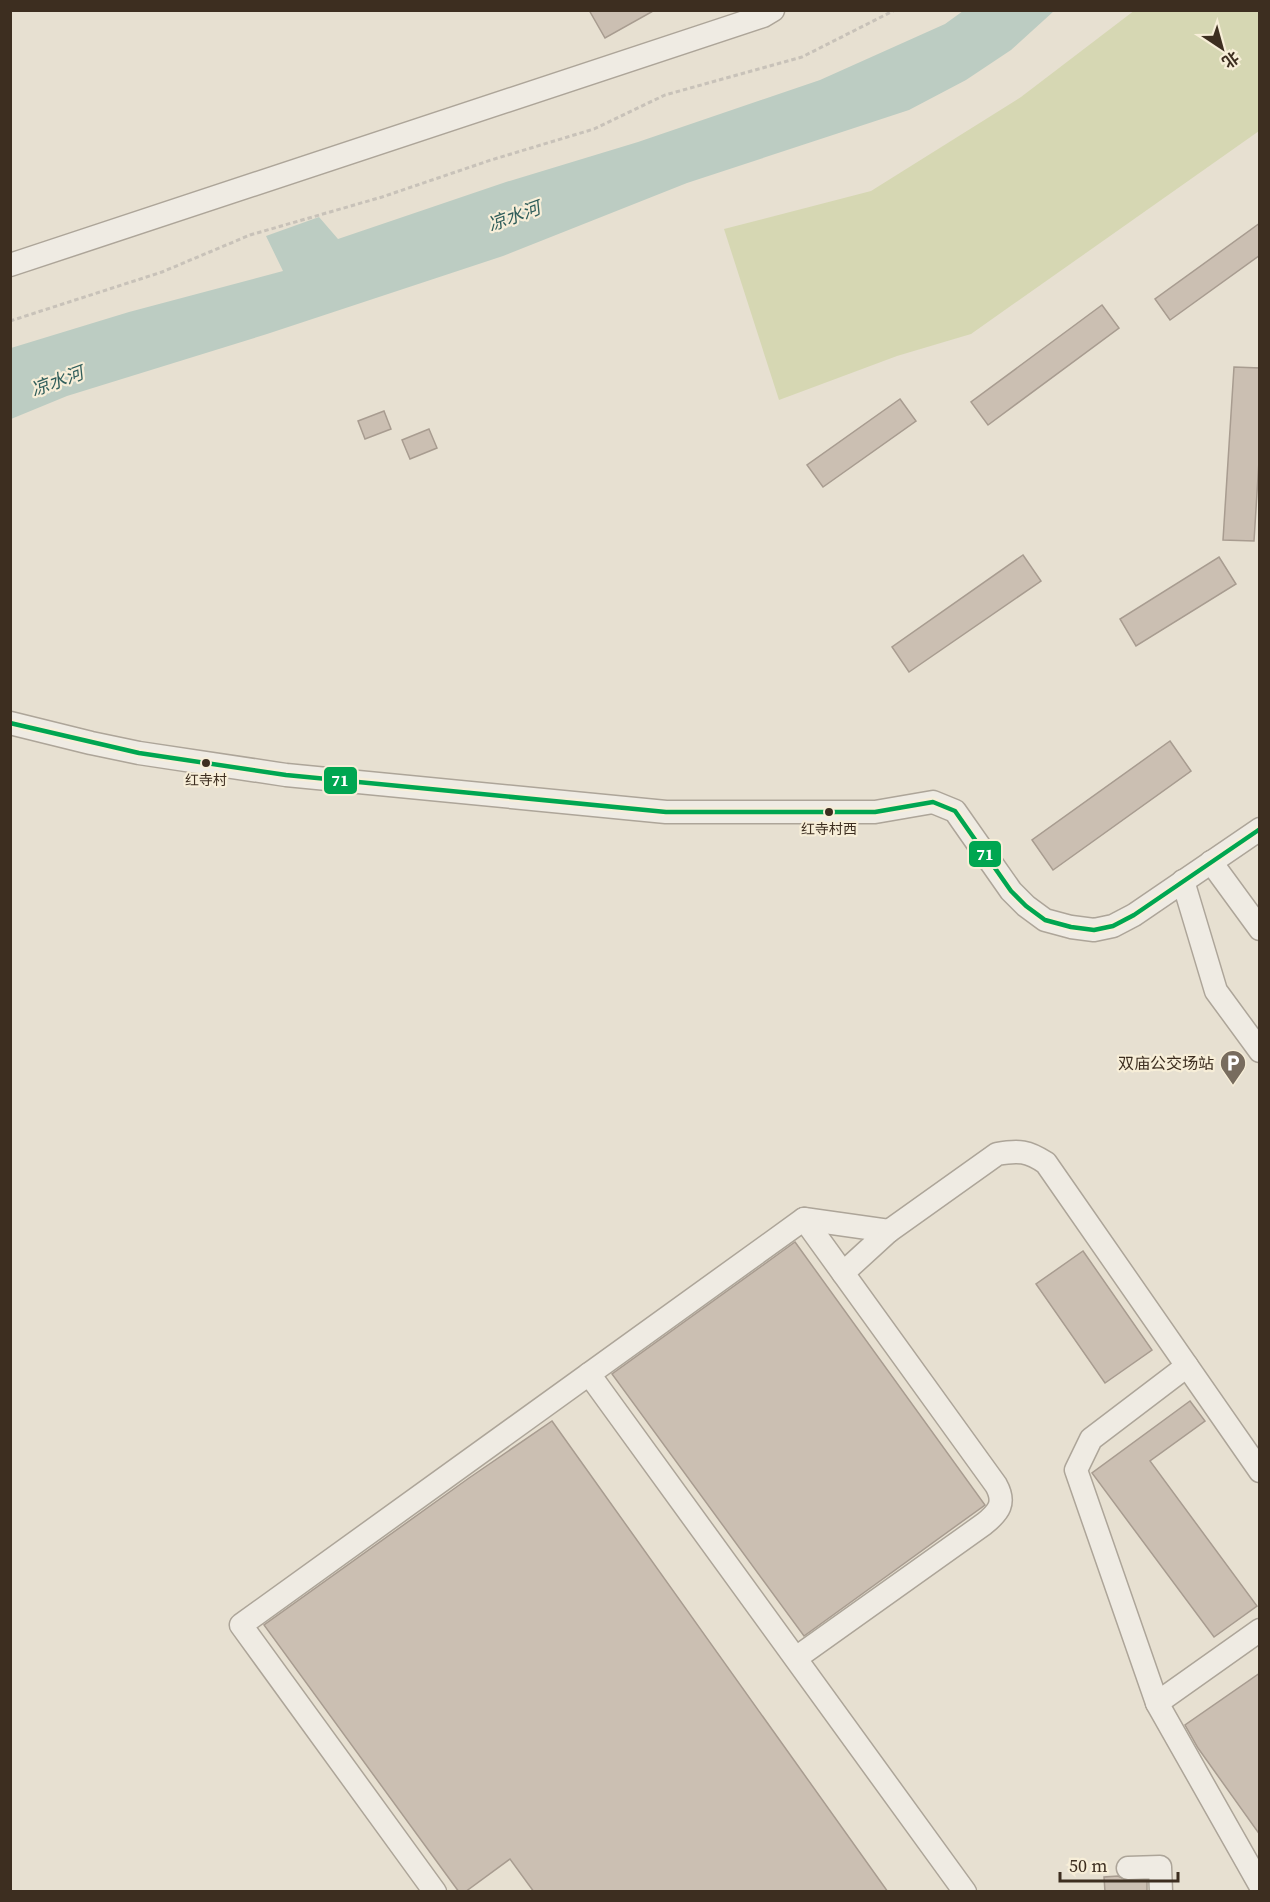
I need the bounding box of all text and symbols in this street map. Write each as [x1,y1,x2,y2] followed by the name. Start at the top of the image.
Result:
[1192,18,1252,78] north arrow
[1218,47,1244,74] text: 北
[484,194,546,237] water label: 凉水河
[27,359,89,402] water label: 凉水河
[200,757,212,769] marker: 红寺村
[323,766,358,795] line badge: 71
[331,769,349,791] text: 71
[185,770,227,790] place label: 红寺村
[823,806,835,818] marker: 红寺村西
[801,819,857,839] place label: 红寺村西
[968,840,1002,868] line badge: 71
[976,843,994,865] text: 71
[1218,1048,1248,1086] parking icon: 双庙公交场站
[1118,1052,1214,1074] place label: 双庙公交场站
[1060,1845,1178,1883] scale bar
[1069,1853,1107,1878] text: 50 m

